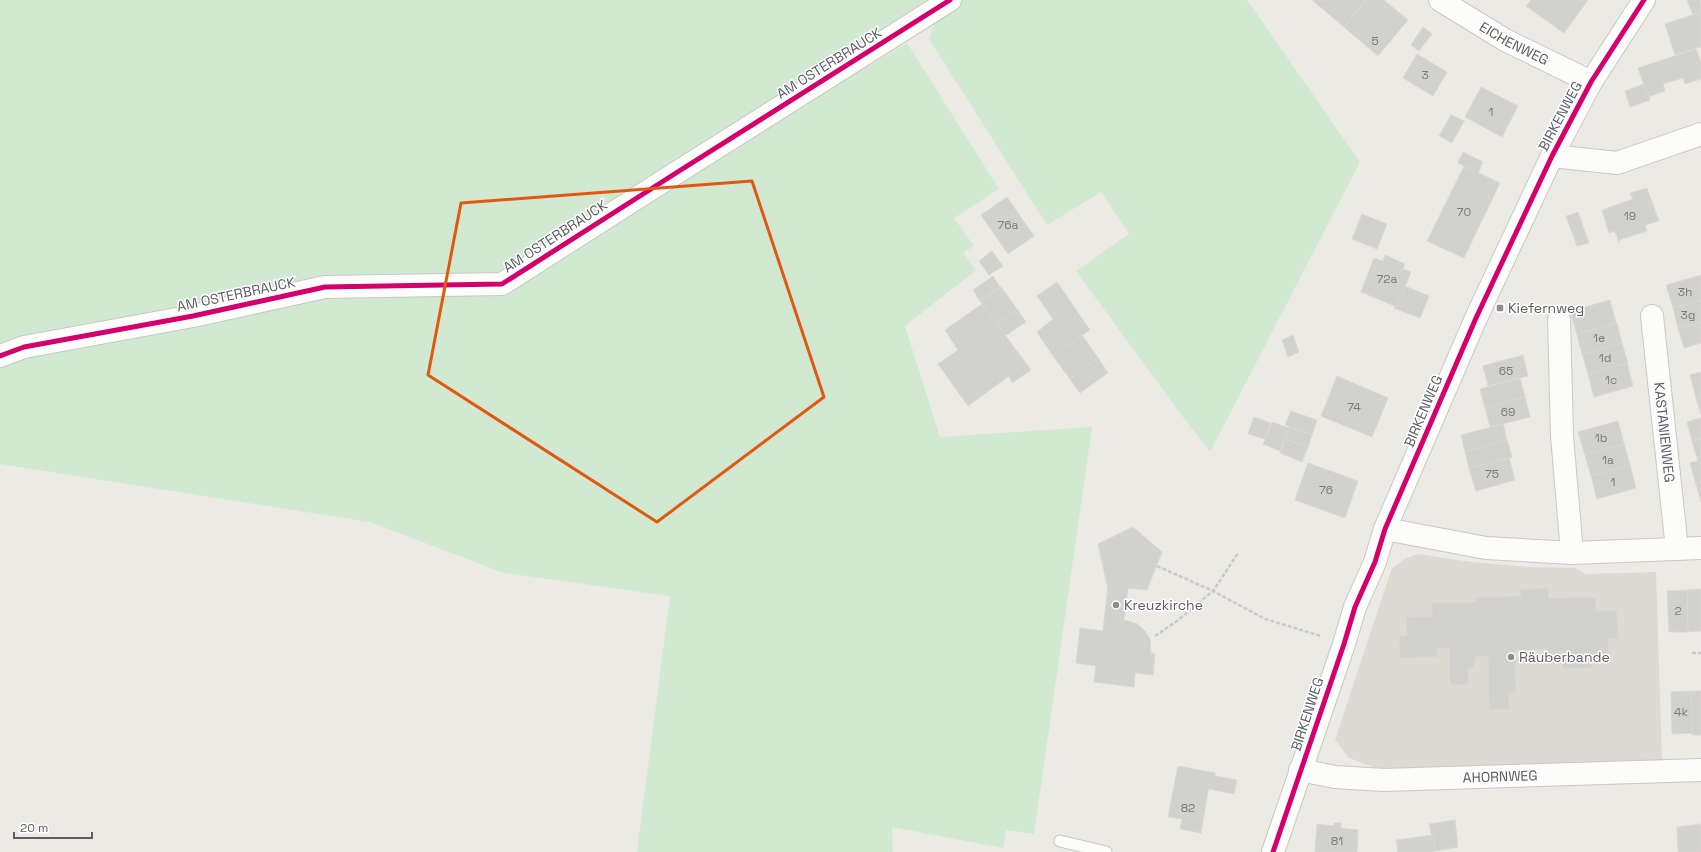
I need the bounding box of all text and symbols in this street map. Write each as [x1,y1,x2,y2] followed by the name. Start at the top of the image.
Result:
[1476,17,1552,69] street label: EICHENWEG
[773,23,885,103] street label: AM OSTERBRAUCK
[1371,33,1379,49] house number: 5
[1421,67,1429,83] house number: 3
[1534,78,1586,154] street label: BIRKENWEG
[1488,104,1494,120] house number: 1
[500,195,611,276] street label: AM OSTERBRAUCK
[1457,204,1471,220] house number: 70
[1624,208,1636,224] house number: 19
[998,217,1019,233] house number: 76a
[1377,271,1397,287] house number: 72a
[175,273,297,315] street label: AM OSTERBRAUCK
[1678,284,1692,300] house number: 3h
[1508,299,1584,317] place label: Kiefernweg
[1495,303,1505,313] marker: Kiefernweg
[1681,307,1695,323] house number: 3g
[1593,330,1605,346] house number: 1e
[1599,350,1611,366] house number: 1d
[1499,363,1513,379] house number: 65
[1400,372,1446,450] street label: BIRKENWEG
[1605,372,1617,388] house number: 1c
[1650,381,1679,483] street label: KASTANIENWEG
[1347,399,1361,415] house number: 74
[1501,404,1515,420] house number: 69
[1595,430,1608,446] house number: 1b
[1602,452,1614,468] house number: 1a
[1485,466,1499,482] house number: 75
[1610,474,1616,490] house number: 1
[1319,482,1333,498] house number: 76
[1124,596,1203,614] place label: Kreuzkirche
[1111,600,1121,610] marker: Kreuzkirche
[1674,603,1682,619] house number: 2
[1519,648,1610,666] place label: Räuberbande
[1506,652,1516,662] marker: Räuberbande
[1287,675,1327,753] street label: BIRKENWEG
[1674,704,1689,720] house number: 4k
[1462,766,1538,787] street label: AHORNWEG
[1181,800,1195,816] house number: 82
[14,814,92,840] scale bar
[20,820,48,836] text: 20 m
[1331,833,1343,849] house number: 81

